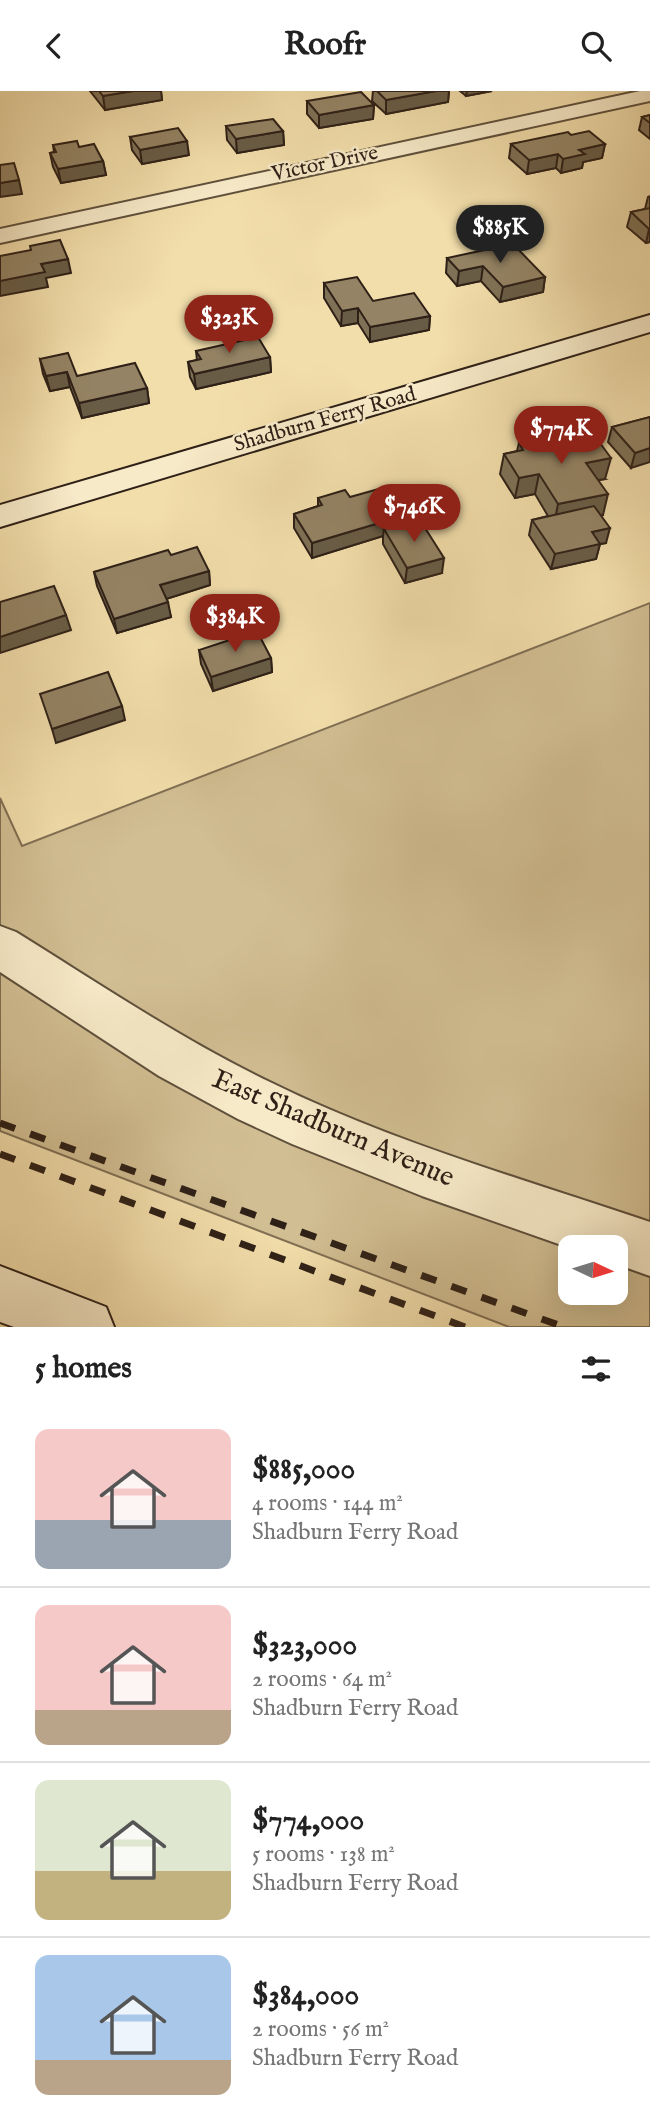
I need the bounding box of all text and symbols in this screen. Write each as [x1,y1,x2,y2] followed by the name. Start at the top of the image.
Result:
[284,25,366,66] text: Roofr
[35,27,73,65] icon: back
[577,27,615,65] icon: search
[268,140,381,189] street label: Victor Drive
[451,205,549,265] pin: $885K
[472,213,528,242] text: $885K
[180,295,278,355] pin: $323K
[200,303,258,332] text: $323K
[231,381,420,459] street label: Shadburn Ferry Road
[512,407,610,466] pin: $774K
[530,414,592,443] text: $774K
[365,484,463,544] pin: $746K
[383,492,445,521] text: $746K
[186,595,284,654] pin: $384K
[206,602,264,631] text: $384K
[207,1062,459,1196] street label: East Shadburn Avenue
[558,1235,628,1305] north arrow
[558,1235,628,1305] map controls
[35,1350,132,1388] text: 5 homes
[577,1350,615,1388] icon: filters
[252,1451,355,1489] text: $885,000
[91,1457,175,1541] icon: home
[252,1489,403,1518] text: 4 rooms · 144 m²
[252,1518,458,1547] text: Shadburn Ferry Road
[252,1627,357,1665] text: $323,000
[91,1633,175,1717] icon: home
[252,1665,392,1694] text: 2 rooms · 64 m²
[252,1694,458,1723] text: Shadburn Ferry Road
[252,1802,364,1840] text: $774,000
[91,1808,175,1892] icon: home
[252,1840,395,1869] text: 5 rooms · 138 m²
[252,1869,458,1898] text: Shadburn Ferry Road
[252,1977,359,2015] text: $384,000
[91,1983,175,2067] icon: home
[252,2015,389,2044] text: 2 rooms · 56 m²
[252,2044,458,2073] text: Shadburn Ferry Road

